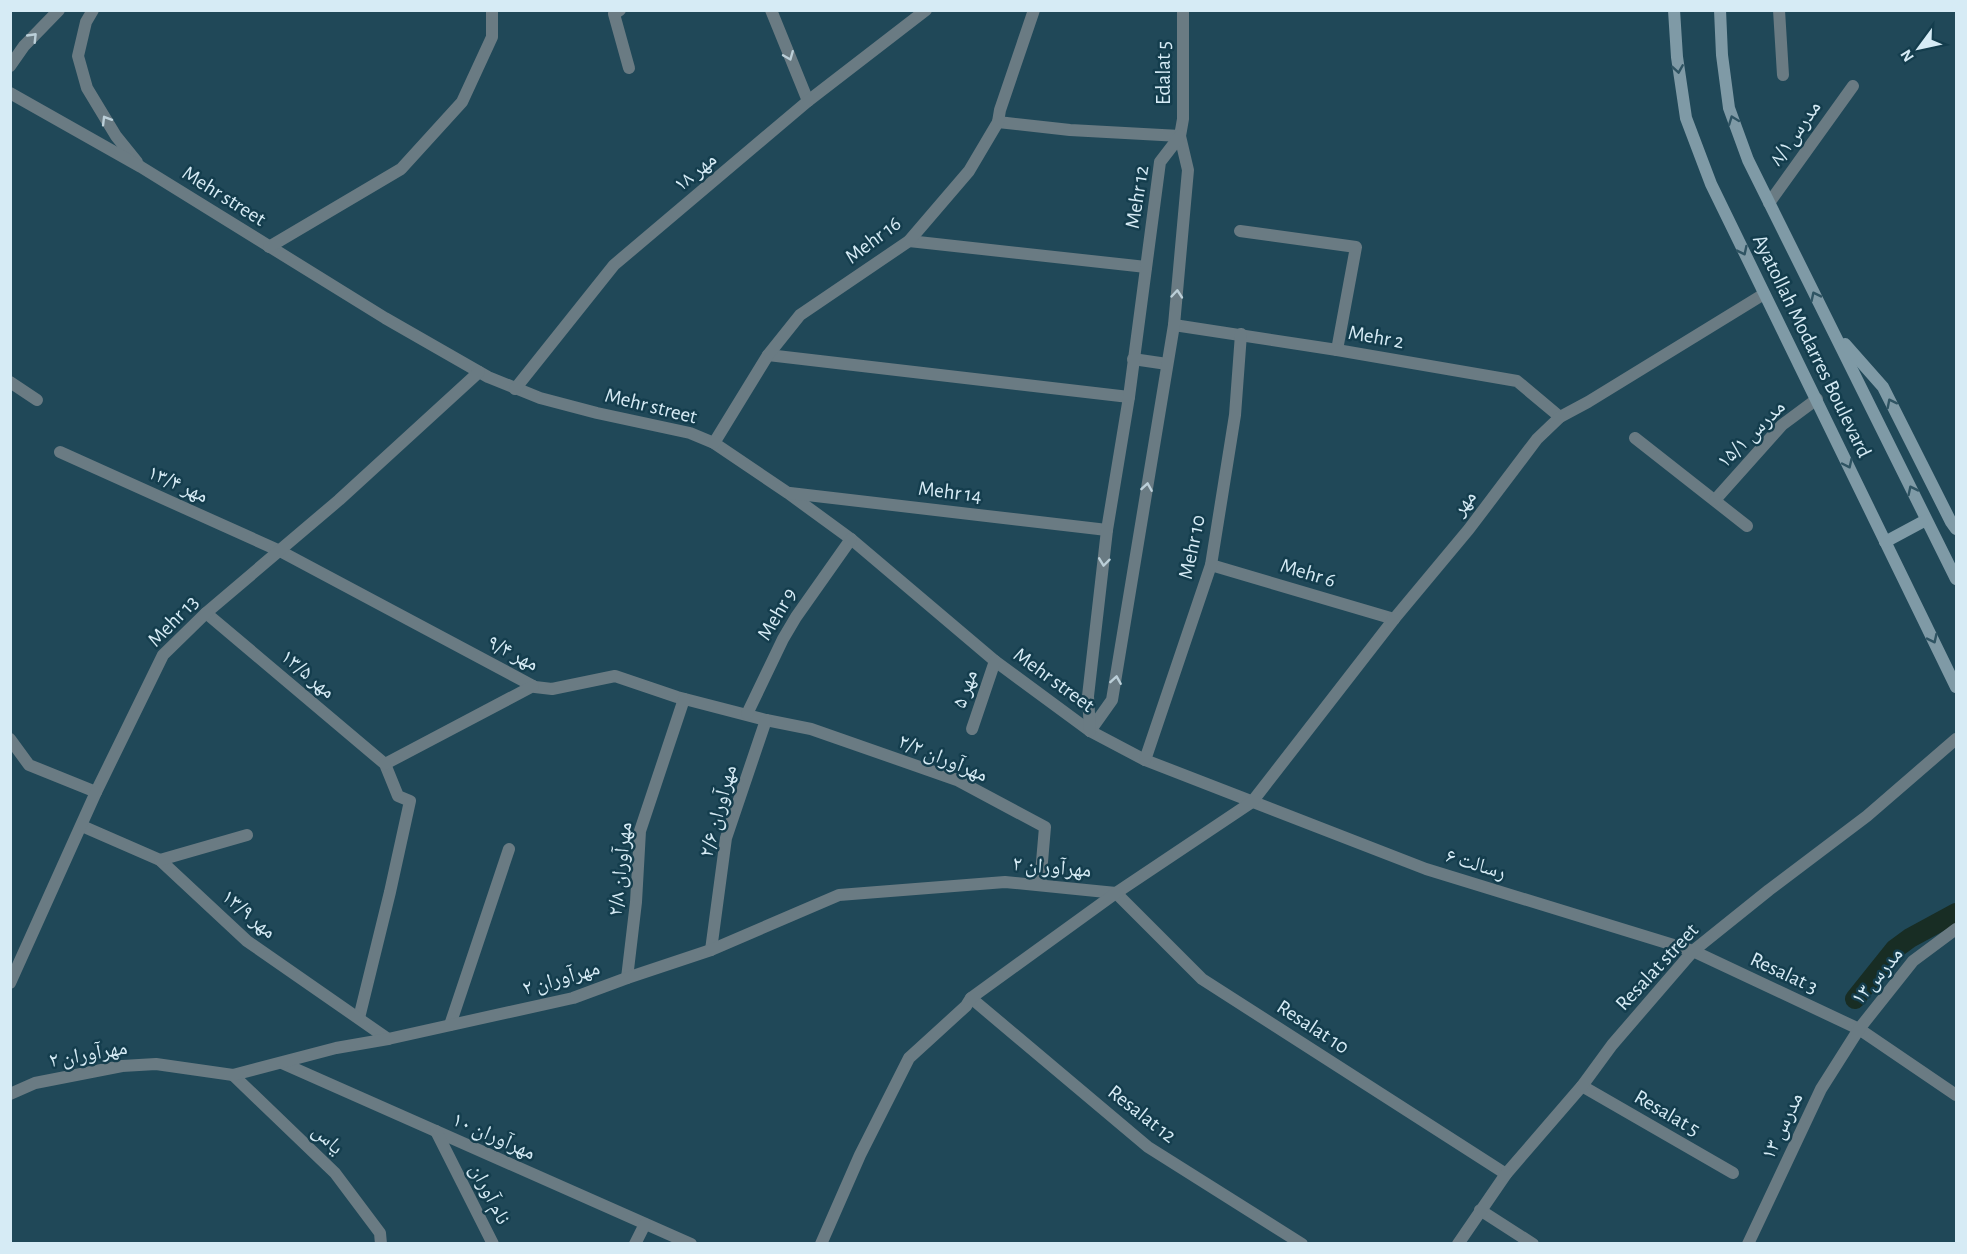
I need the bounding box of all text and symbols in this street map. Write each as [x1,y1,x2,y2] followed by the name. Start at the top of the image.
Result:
[1889,18,1949,78] north arrow
[26,33,37,43] one-way arrow
[1153,41,1174,105] street label: Edalat 5
[1898,47,1917,65] text: N
[782,50,794,61] one-way arrow
[1672,64,1684,73] one-way arrow
[1765,97,1826,170] street label: مدرس۸/۱
[1728,115,1740,126] one-way arrow
[102,116,114,126] one-way arrow
[670,148,721,196] street label: مهر ۱۸
[179,162,270,230] street label: Mehr street
[1122,164,1152,230] street label: Mehr 12
[841,212,905,268] street label: Mehr 16
[1749,231,1875,461] street label: Ayatollah Modarres Boulevard
[1736,245,1748,256] one-way arrow
[1170,290,1183,299] one-way arrow
[1811,292,1823,303] one-way arrow
[1346,322,1406,352] street label: Mehr 2
[603,384,699,428] street label: Mehr street
[1713,396,1790,473] street label: مدرس ۱۵/۱
[1887,398,1898,409] one-way arrow
[1840,457,1852,468] one-way arrow
[144,461,211,507] street label: مهر ۱۳/۴
[917,478,983,506] street label: Mehr 14
[1140,482,1153,492] one-way arrow
[1907,485,1919,496] one-way arrow
[1447,486,1481,521] street label: مهر
[1175,513,1209,581] street label: Mehr 10
[1278,555,1338,591] street label: Mehr 6
[1098,557,1110,566] one-way arrow
[753,584,801,644] street label: Mehr 9
[144,591,202,651] street label: Mehr 13
[484,631,542,676] street label: مهر ۹/۴
[1926,633,1938,644] one-way arrow
[1010,644,1098,716] street label: Mehr street
[276,645,339,703] street label: مهر ۱۳/۵
[949,667,982,711] street label: مهر ۵
[1109,675,1121,684] one-way arrow
[895,730,991,786] street label: مهرآوران ۲/۲
[695,762,741,860] street label: مهرآوران ۲/۶
[604,821,636,917] street label: مهرآوران ۲/۸
[1443,845,1509,883] street label: رسالت ۶
[1012,852,1092,882] street label: مهرآوران ۲
[217,885,280,943] street label: مهر ۱۳/۹
[1612,919,1703,1015] street label: Resalat street
[1847,943,1908,1010] street label: مدرس۱۳
[1747,948,1821,998] street label: Resalat 3
[520,956,602,1000] street label: مهرآوران ۲
[1273,996,1353,1058] street label: Resalat 10
[47,1036,129,1072] street label: مهرآوران ۲
[1104,1081,1180,1147] street label: Resalat 12
[1631,1086,1703,1140] street label: Resalat 5
[1757,1089,1808,1164] street label: مدرس ۱۳
[449,1108,539,1165] street label: مهرآوران ۱۰
[307,1120,347,1160] street label: یاس
[463,1160,515,1229] street label: نام آوران

